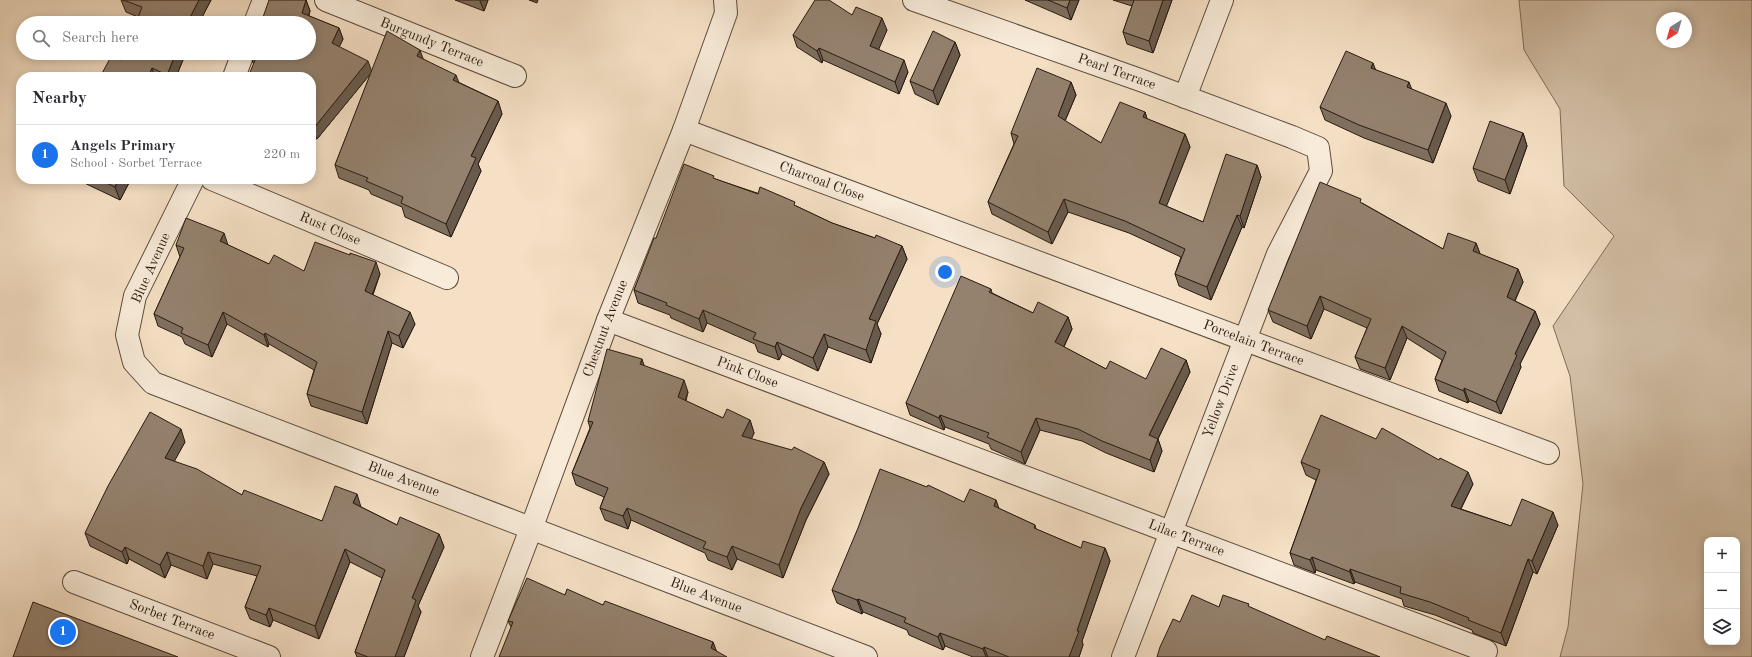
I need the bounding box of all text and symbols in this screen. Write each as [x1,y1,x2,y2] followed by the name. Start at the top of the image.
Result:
[1656,12,1692,48] north arrow
[378,15,486,70] street label: Burgundy Terrace
[16,16,316,60] search box
[30,27,52,49] icon: search
[62,31,139,46] text: Search here
[1076,51,1158,92] street label: Pearl Terrace
[32,90,87,107] text: Nearby
[70,139,176,154] text: Angels Primary
[41,148,49,161] text: 1
[263,148,300,161] text: 220 m
[70,157,202,170] text: School · Sorbet Terrace
[777,159,866,204] street label: Charcoal Close
[297,210,363,248] street label: Rust Close
[129,231,173,305] street label: Blue Avenue
[935,262,955,282] your location
[581,278,630,379] street label: Chestnut Avenue
[1201,318,1306,368] street label: Porcelain Terrace
[715,355,780,391] street label: Pink Close
[1200,362,1242,440] street label: Yellow Drive
[366,459,441,499] street label: Blue Avenue
[1146,517,1226,559] street label: Lilac Terrace
[1704,537,1740,645] map controls
[1704,537,1740,573] button: +
[1704,573,1740,609] button: −
[668,575,744,616] street label: Blue Avenue
[127,597,217,642] street label: Sorbet Terrace
[1704,609,1740,645] button: layers
[50,617,76,647] pin: 1

